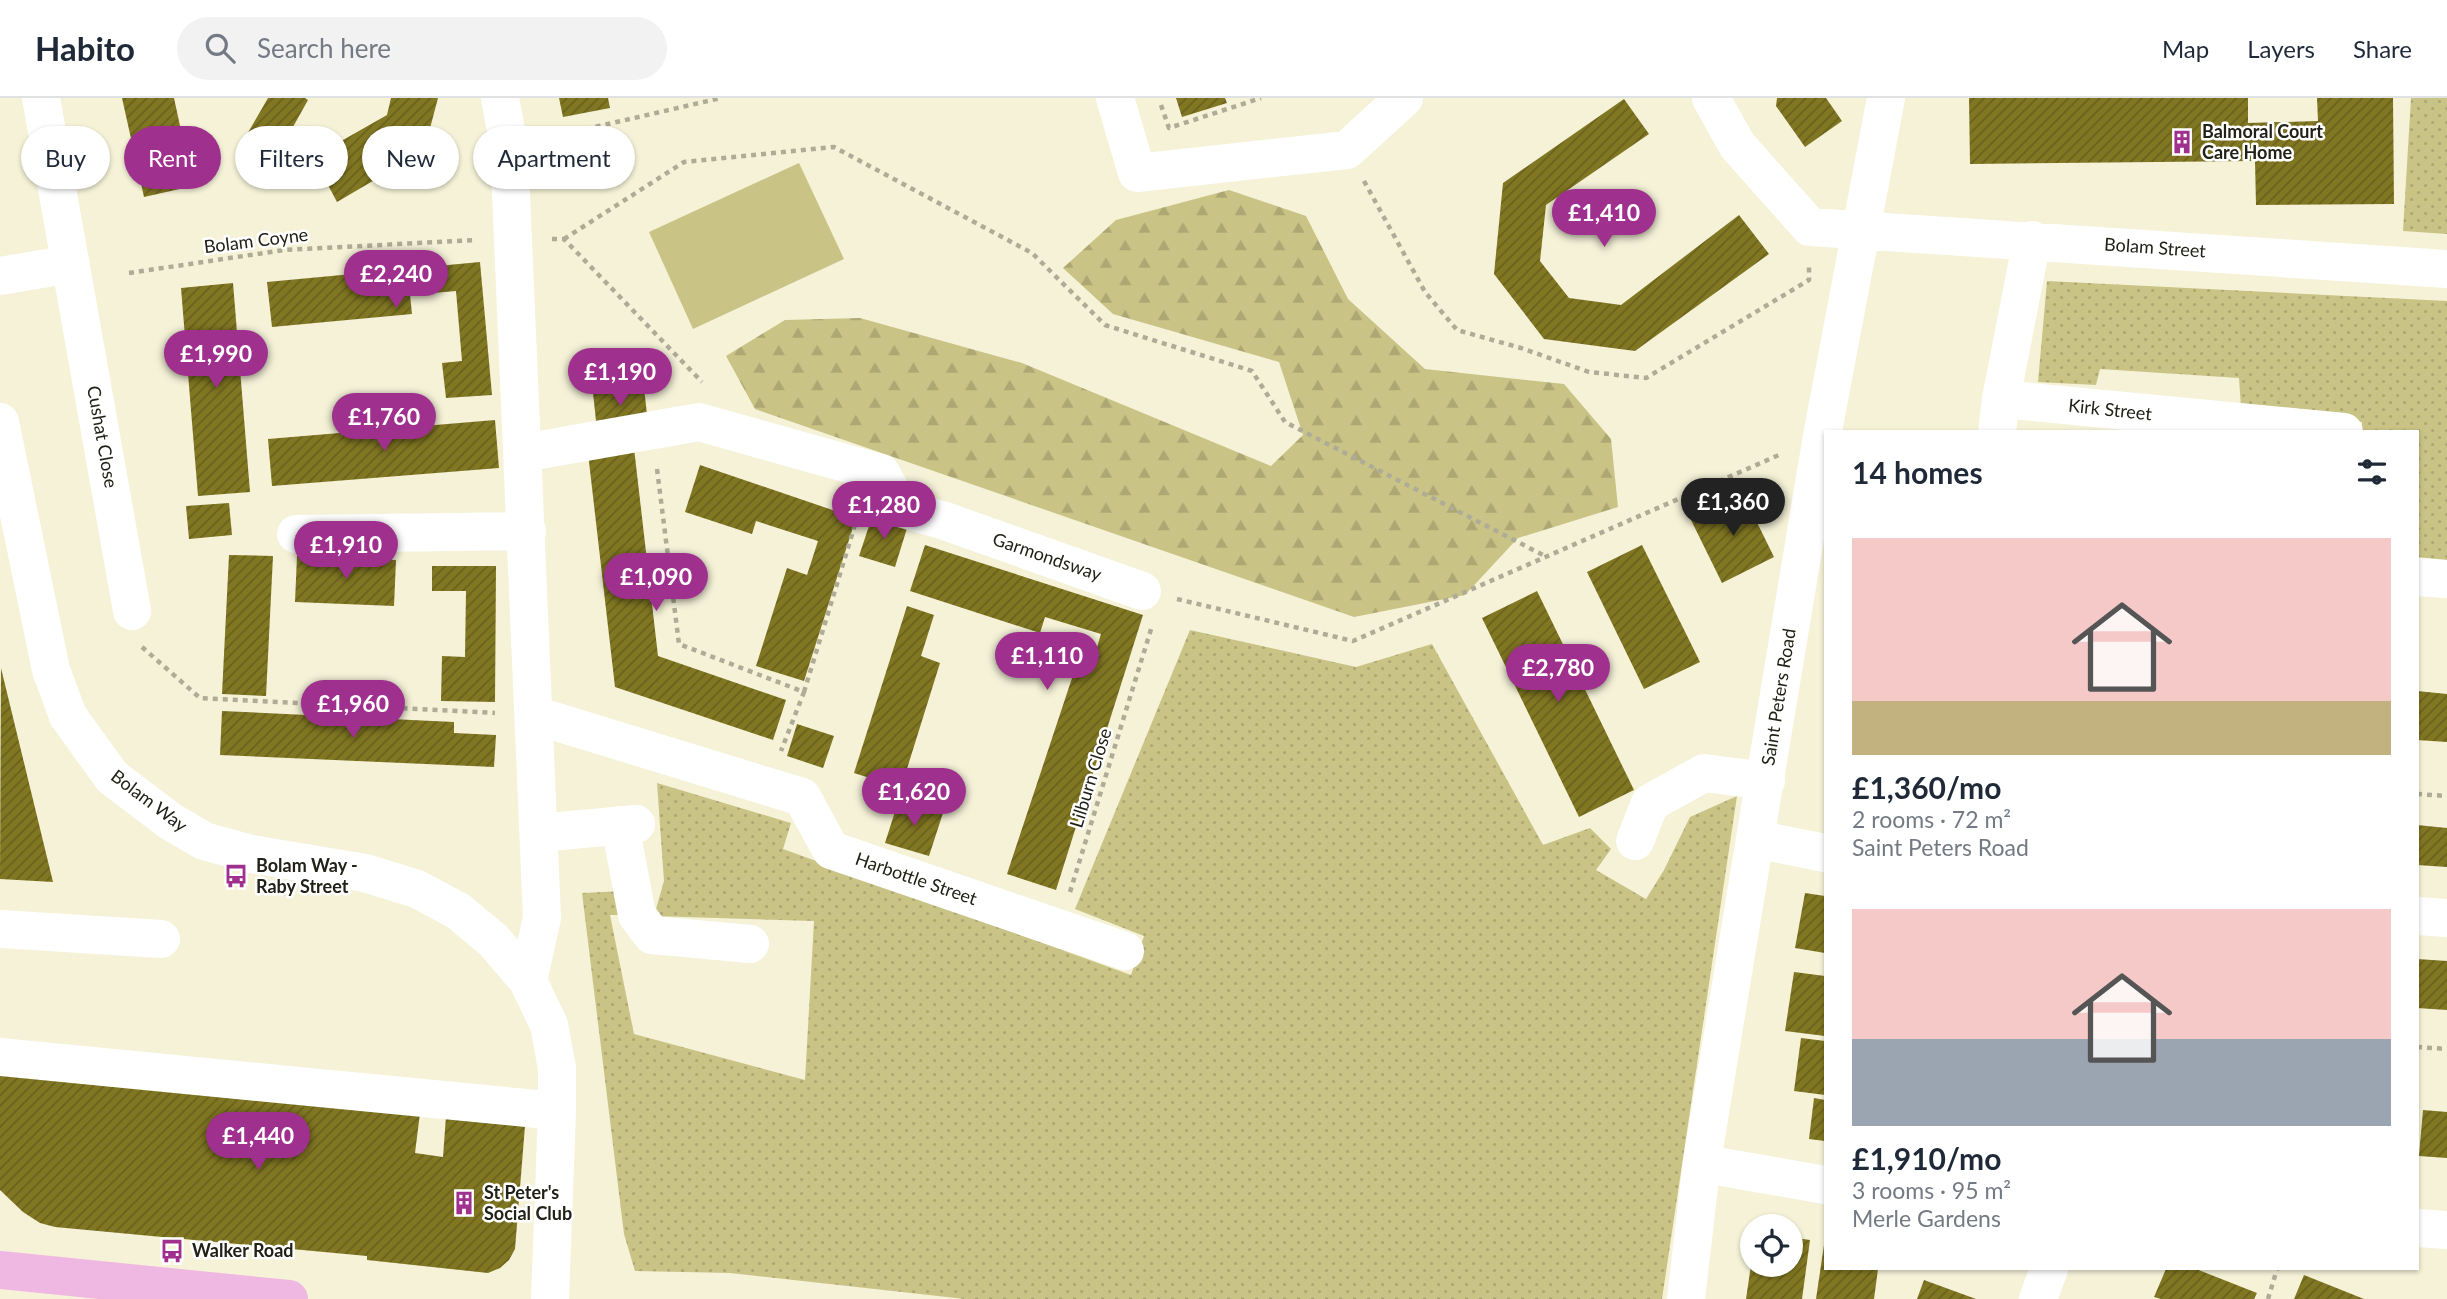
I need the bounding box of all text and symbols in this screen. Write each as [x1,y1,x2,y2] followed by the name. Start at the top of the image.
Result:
[177,17,667,80] search box
[35,28,135,68] text: Habito
[201,29,239,67] icon: search
[257,32,391,64] text: Search here
[2162,34,2209,63] text: Map
[2247,34,2315,63] text: Layers
[2353,34,2412,63] text: Share
[2202,120,2323,163] place label: Balmoral Court Care Home
[21,126,110,189] chip: Buy
[124,126,221,189] chip: Rent
[235,126,348,189] chip: Filters
[362,126,459,189] chip: New
[473,126,635,189] chip: Apartment
[2168,128,2196,156] building icon: Balmoral Court Care Home
[1547,190,1661,249] pin: £1,410
[1568,198,1640,226] text: £1,410
[202,223,309,257] street label: Bolam Coyne
[2104,232,2207,262] street label: Bolam Street
[339,250,453,310] pin: £2,240
[360,259,432,287] text: £2,240
[159,330,273,390] pin: £1,990
[180,339,252,367] text: £1,990
[563,348,677,408] pin: £1,190
[584,357,656,385] text: £1,190
[83,384,123,490] street label: Cushat Close
[327,394,441,453] pin: £1,760
[2067,394,2154,424] street label: Kirk Street
[348,402,420,430] text: £1,760
[2353,453,2391,491] icon: filters
[1852,454,1983,490] text: 14 homes
[1676,478,1790,538] pin: £1,360
[827,482,941,541] pin: £1,280
[1697,487,1769,515] text: £1,360
[848,490,920,518] text: £1,280
[289,522,403,581] pin: £1,910
[990,527,1105,585] street label: Garmondsway
[310,530,382,558] text: £1,910
[599,554,713,613] pin: £1,090
[620,562,692,590] text: £1,090
[2059,584,2185,710] icon: home
[1756,627,1800,767] street label: Saint Peters Road
[990,632,1104,692] pin: £1,110
[1011,641,1083,669] text: £1,110
[1501,644,1615,704] pin: £2,780
[1522,653,1594,681] text: £2,780
[296,680,410,740] pin: £1,960
[317,689,389,717] text: £1,960
[1064,725,1116,830] street label: Lilburn Close
[107,764,193,836] street label: Bolam Way
[857,768,971,828] pin: £1,620
[1852,769,2001,805] text: £1,360/mo
[878,777,950,805] text: £1,620
[1852,805,2011,833] text: 2 rooms · 72 m²
[1852,833,2029,861] text: Saint Peters Road
[853,847,981,909] street label: Harbottle Street
[256,854,358,897] place label: Bolam Way - Raby Street
[222,862,250,890] bus stop icon: Bolam Way - Raby Street
[2059,955,2185,1081] icon: home
[201,1112,315,1172] pin: £1,440
[222,1121,294,1149] text: £1,440
[1852,1140,2001,1176] text: £1,910/mo
[1852,1176,2011,1204] text: 3 rooms · 95 m²
[484,1181,572,1224] place label: St Peter's Social Club
[450,1189,478,1217] building icon: St Peter's Social Club
[1852,1204,2001,1232] text: Merle Gardens
[1740,1214,1803,1277] map controls
[1740,1214,1803,1277] button: locate
[158,1237,186,1265] bus stop icon: Walker Road
[192,1239,294,1261] place label: Walker Road

